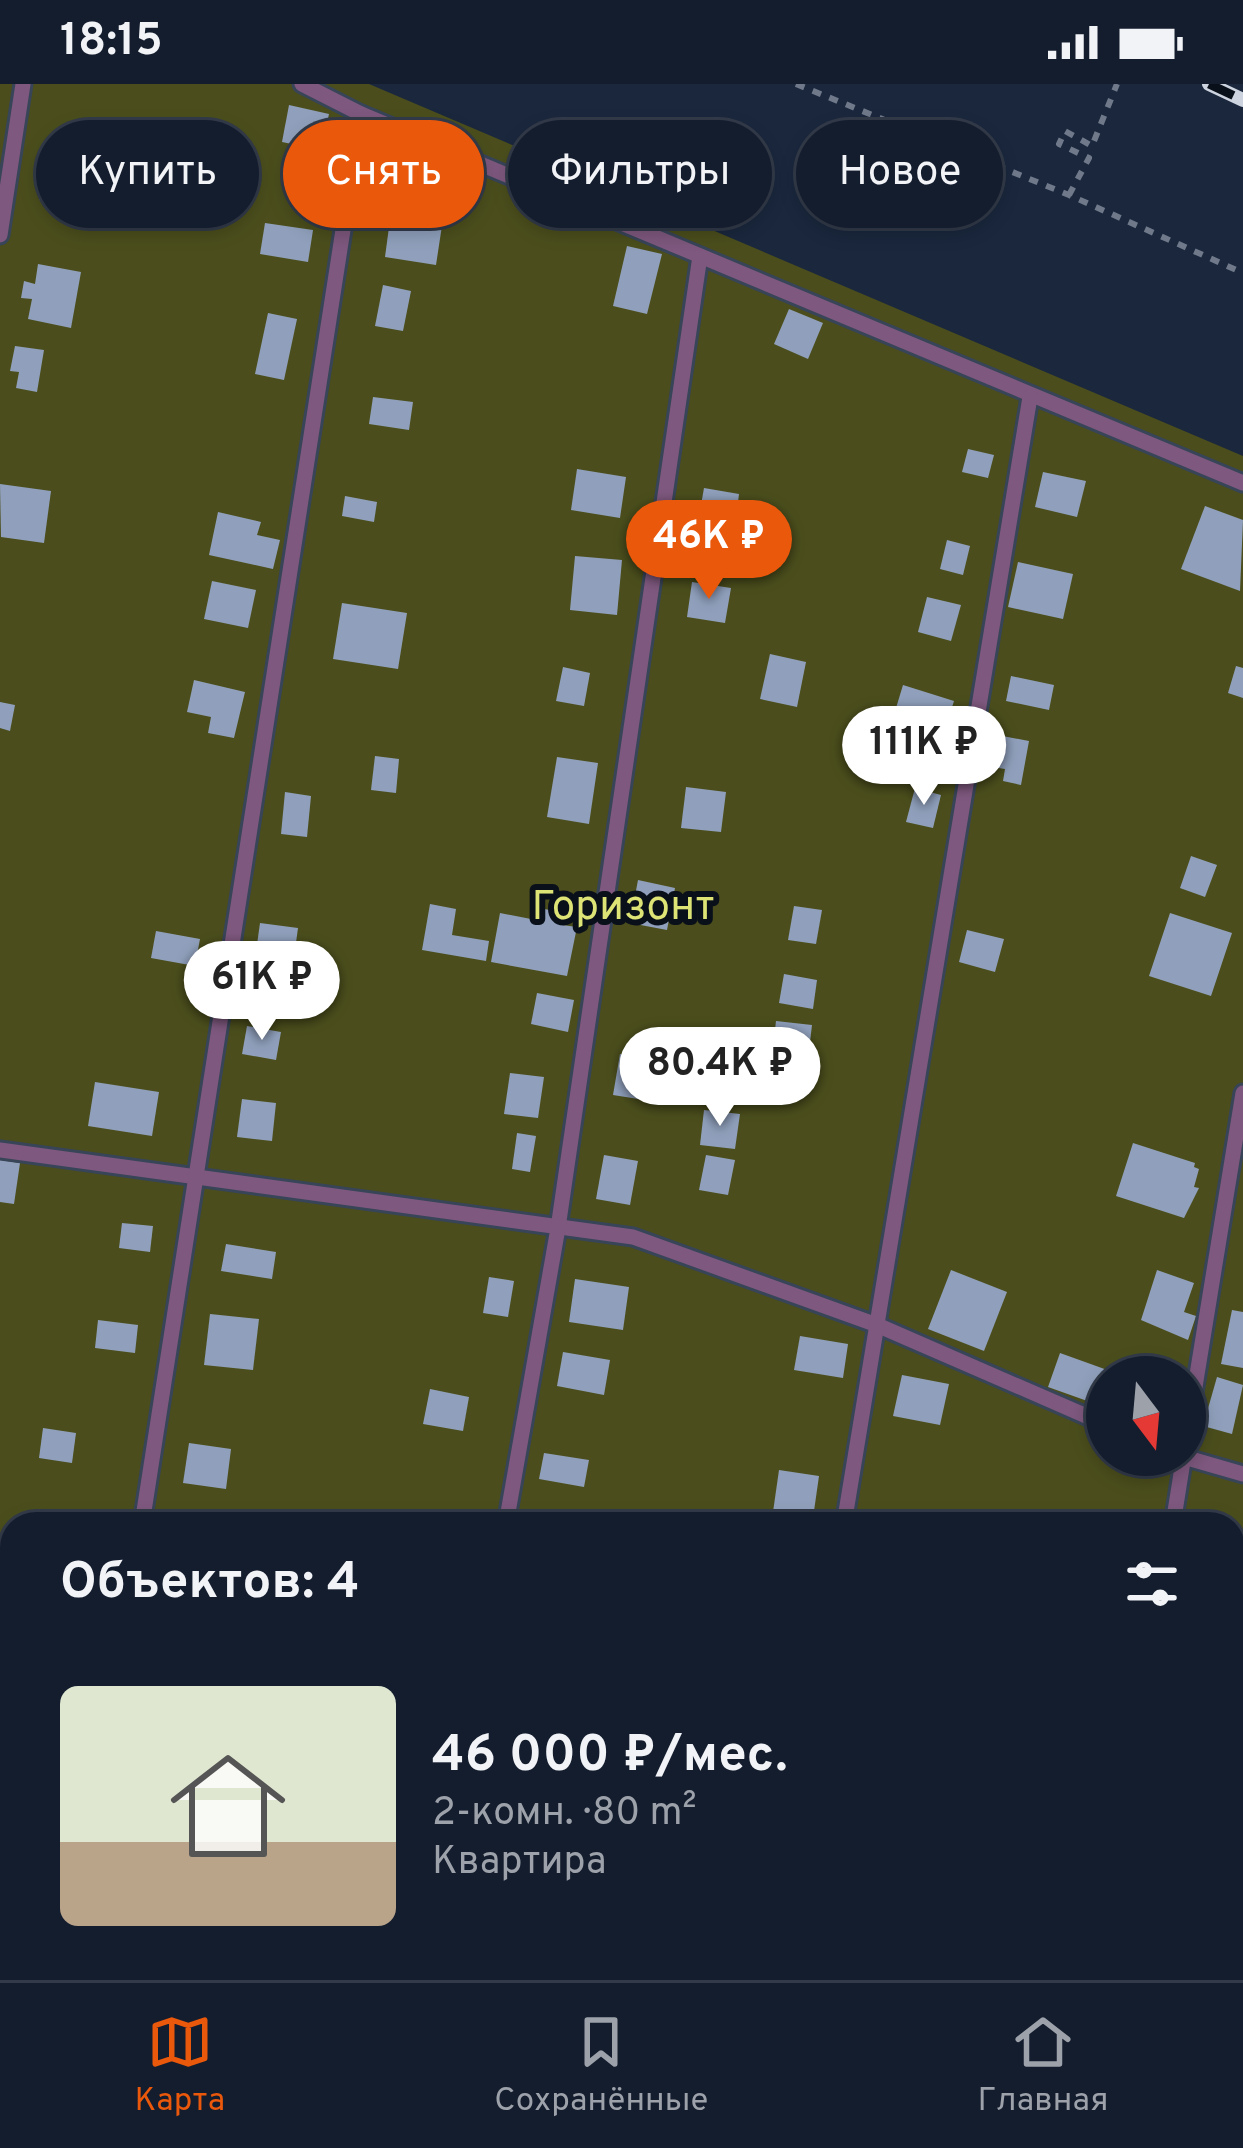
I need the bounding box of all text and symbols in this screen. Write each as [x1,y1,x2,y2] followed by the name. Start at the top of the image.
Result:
[60,14,163,71] text: 18:15
[36,120,259,228] chip: Купить
[283,120,484,228] chip: Снять
[508,120,772,228] chip: Фильтры
[796,120,1003,228] chip: Новое
[625,500,793,602] pin: 46K ₽
[653,514,765,563] text: 46K ₽
[826,706,1022,808] pin: 111K ₽
[869,720,979,769] text: 111K ₽
[532,882,714,935] park label: Горизонт
[178,941,346,1043] pin: 61K ₽
[211,955,313,1004] text: 61K ₽
[609,1027,831,1129] pin: 80.4K ₽
[646,1041,794,1090] text: 80.4K ₽
[1086,1356,1206,1476] north arrow
[1086,1356,1206,1476] map controls
[1119,1551,1185,1617] icon: filters
[60,1552,360,1617] text: Объектов: 4
[432,1725,788,1790] text: 46 000 ₽/мес.
[156,1734,300,1878] icon: home
[432,1790,697,1839] text: 2-комн. · 80 m²
[432,1839,606,1888] text: Квартира
[135,2009,225,2123] tab: Карта
[494,2009,708,2123] tab: Сохранённые
[978,2009,1108,2123] tab: Главная

